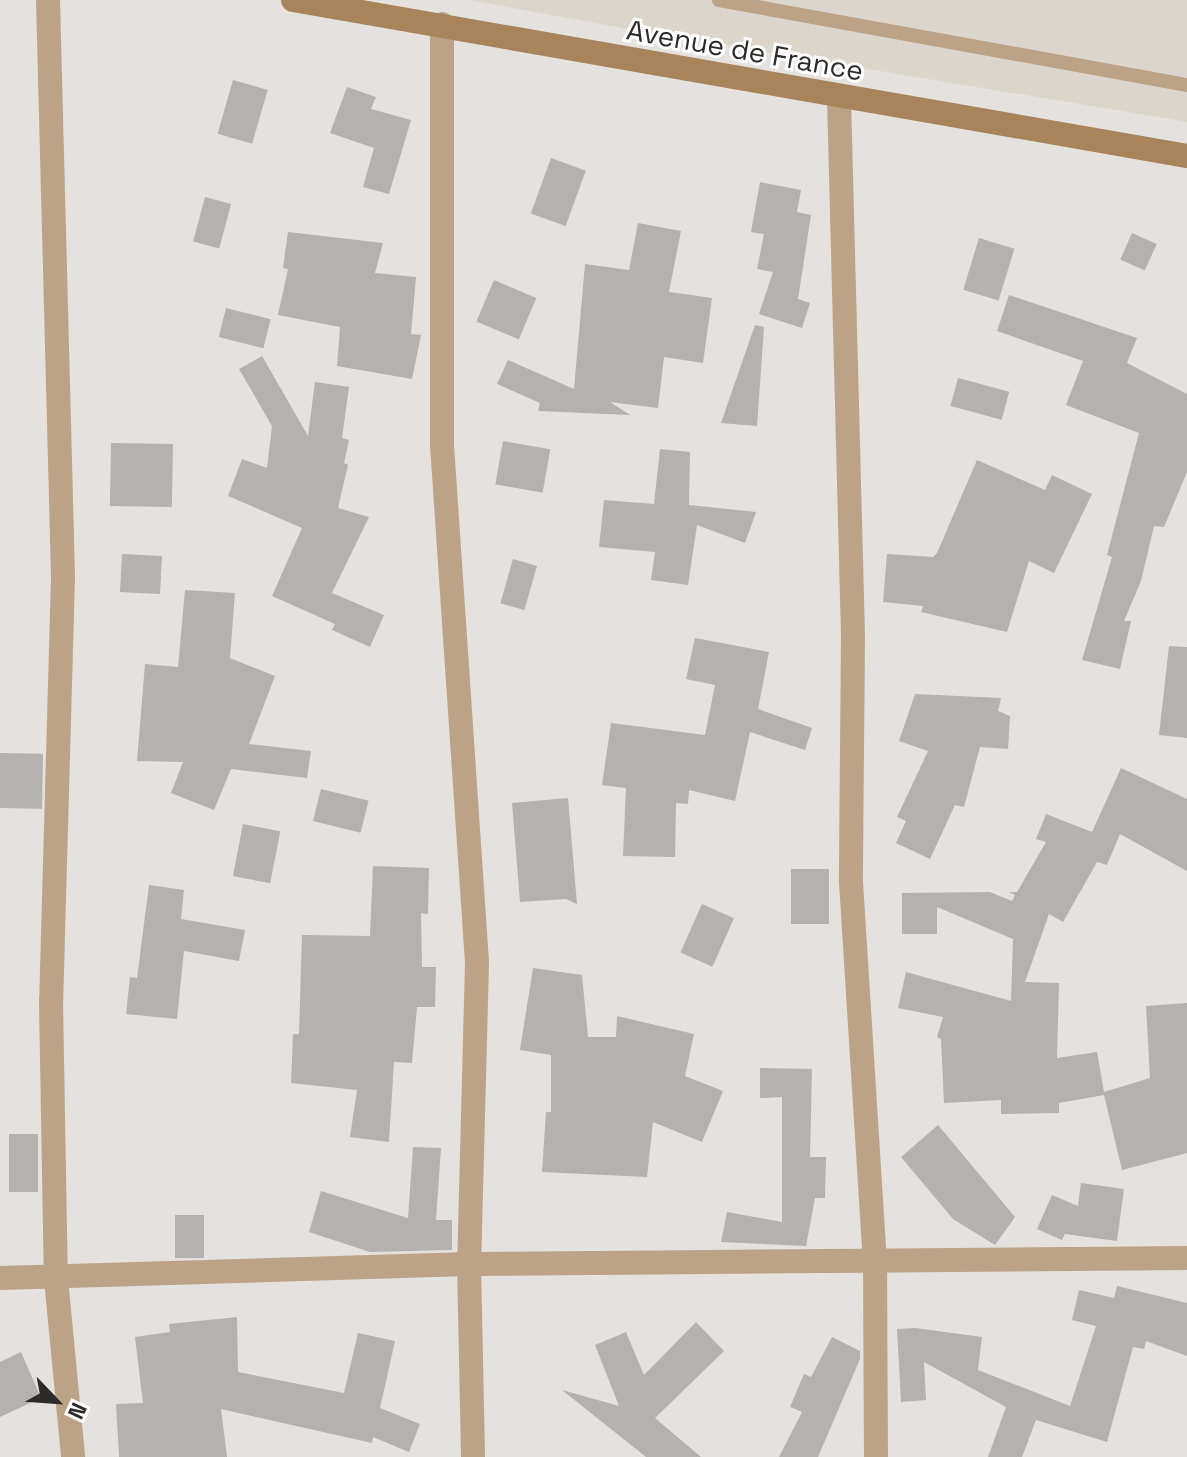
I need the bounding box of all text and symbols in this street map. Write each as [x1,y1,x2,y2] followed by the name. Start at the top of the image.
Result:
[624,13,866,87] street label: Avenue de France
[16,1361,96,1441] north arrow
[62,1399,94,1424] text: N

